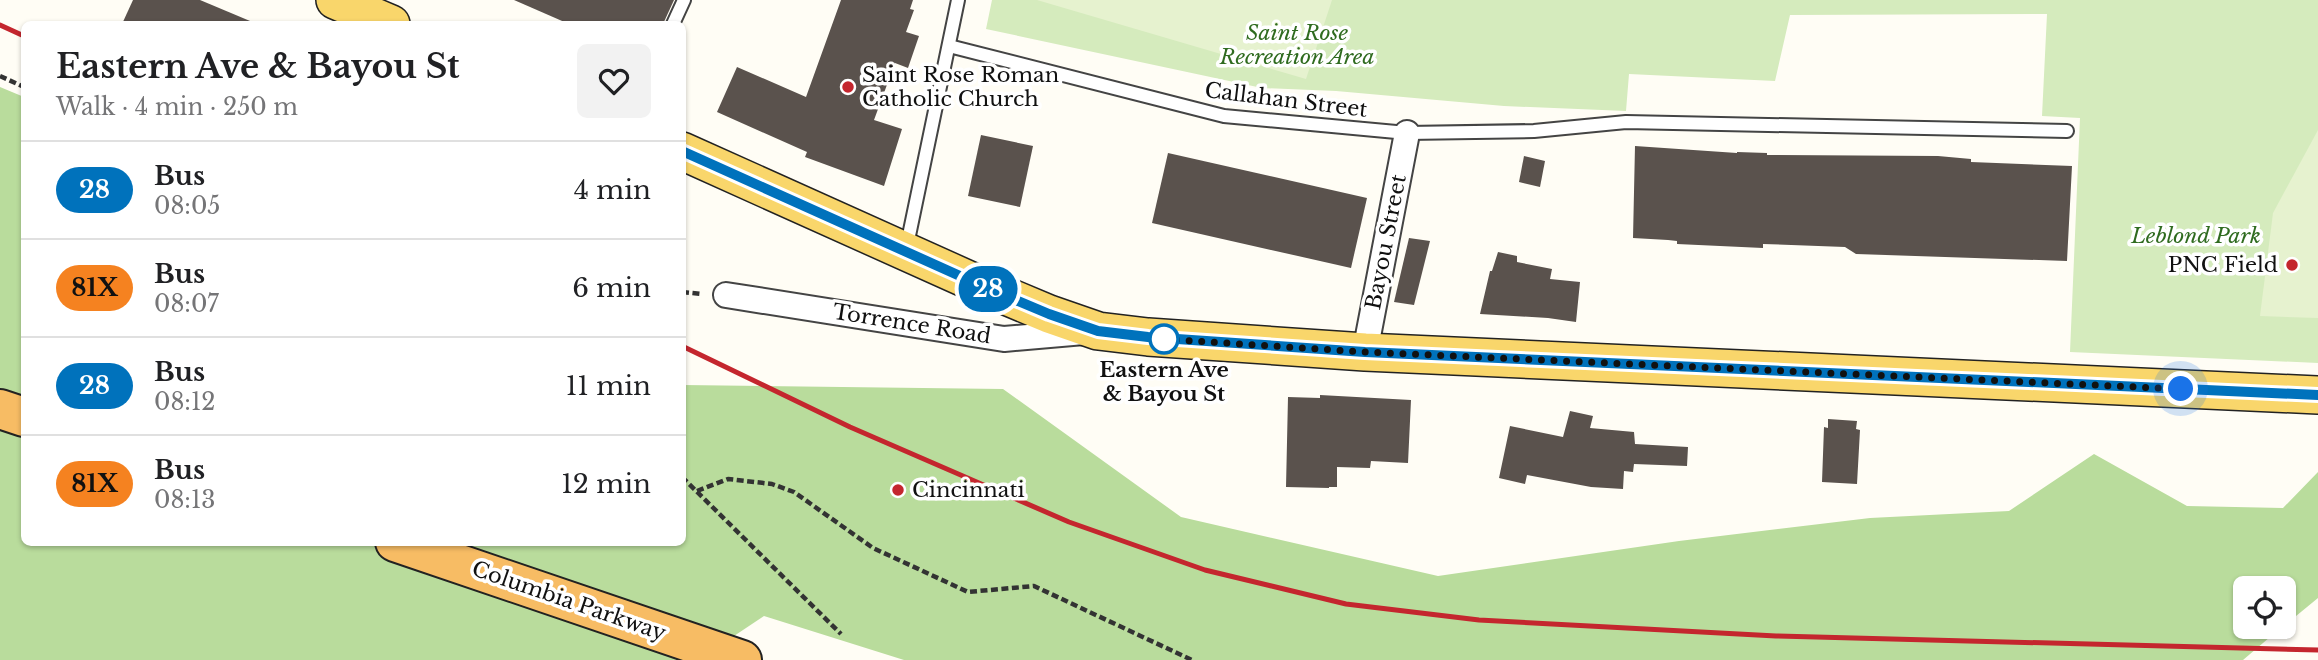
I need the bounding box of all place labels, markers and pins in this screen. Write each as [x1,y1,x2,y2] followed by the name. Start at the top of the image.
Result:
[862,62,1059,112] place label: Saint Rose Roman Catholic Church
[840,79,856,95] marker: Saint Rose Roman Catholic Church
[2168,252,2278,278] place label: PNC Field
[2284,257,2300,273] marker: PNC Field
[1149,324,1179,354] marker: Eastern Ave & Bayou St
[1099,357,1229,407] place label: Eastern Ave & Bayou St
[912,477,1025,503] place label: Cincinnati
[890,482,906,498] marker: Cincinnati

